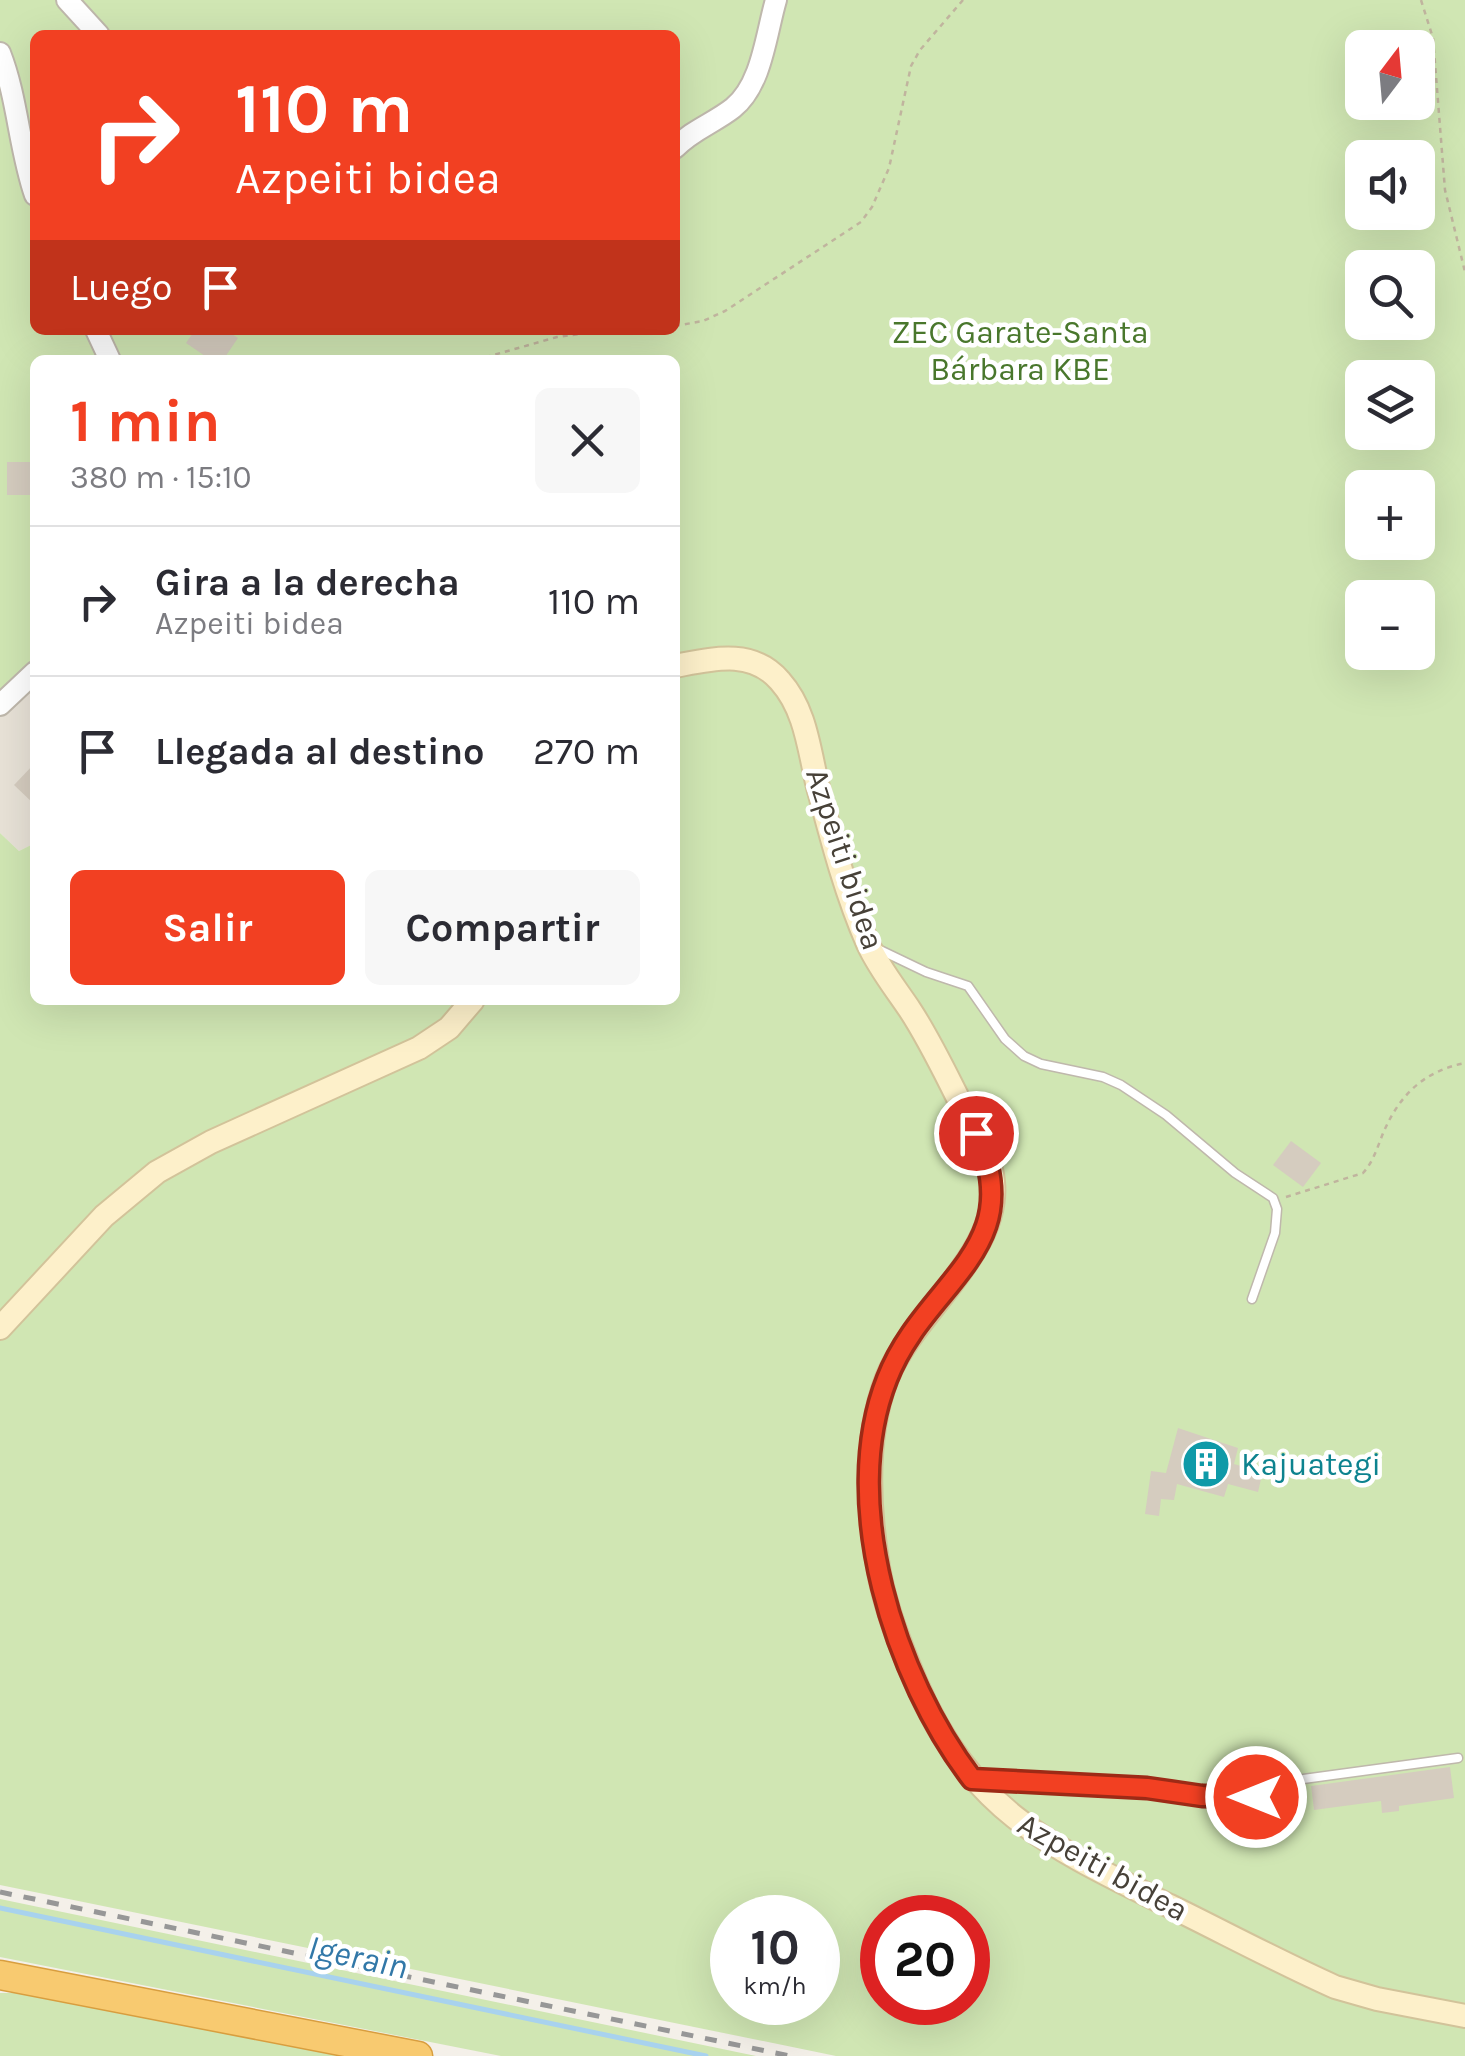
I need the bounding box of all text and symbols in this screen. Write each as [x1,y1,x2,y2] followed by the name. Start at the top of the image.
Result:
[1345,30,1435,120] north arrow
[1345,30,1435,670] map controls
[235,68,413,150] text: 110 m
[70,70,200,200] icon: right
[1345,140,1435,230] button: sound
[235,152,501,204] text: Azpeiti bidea
[1345,250,1435,340] button: search
[193,260,248,315] icon: arrive
[70,265,173,310] text: Luego
[891,314,1149,388] park label: ZEC Garate-Santa Bárbara KBE
[1345,360,1435,450] button: layers
[70,386,221,456] text: 1 min
[535,388,640,493] button: close
[70,459,252,496] text: 380 m · 15:10
[1345,470,1435,560] button: +
[155,560,460,605] text: Gira a la derecha
[70,574,125,629] icon: right
[548,579,640,624] text: 110 m
[1345,580,1435,670] button: −
[155,605,344,642] text: Azpeiti bidea
[70,724,125,779] icon: arrive
[155,729,485,774] text: Llegada al destino
[533,729,640,774] text: 270 m
[798,763,892,955] street label: Azpeiti bidea
[70,870,345,985] button: Salir
[365,870,640,985] button: Compartir
[934,1091,1019,1176] pin
[949,1106,1004,1161] icon: arrive
[1180,1438,1232,1490] building icon: Kajuategi
[1241,1446,1381,1483] place label: Kajuategi
[1204,1745,1308,1849] position arrow
[1011,1805,1195,1929] street label: Azpeiti bidea
[860,1895,990,2025] speed limit sign: 20
[750,1918,800,1977] text: 10
[304,1926,412,1988] water label: Igerain
[743,1971,807,2000] text: km/h

